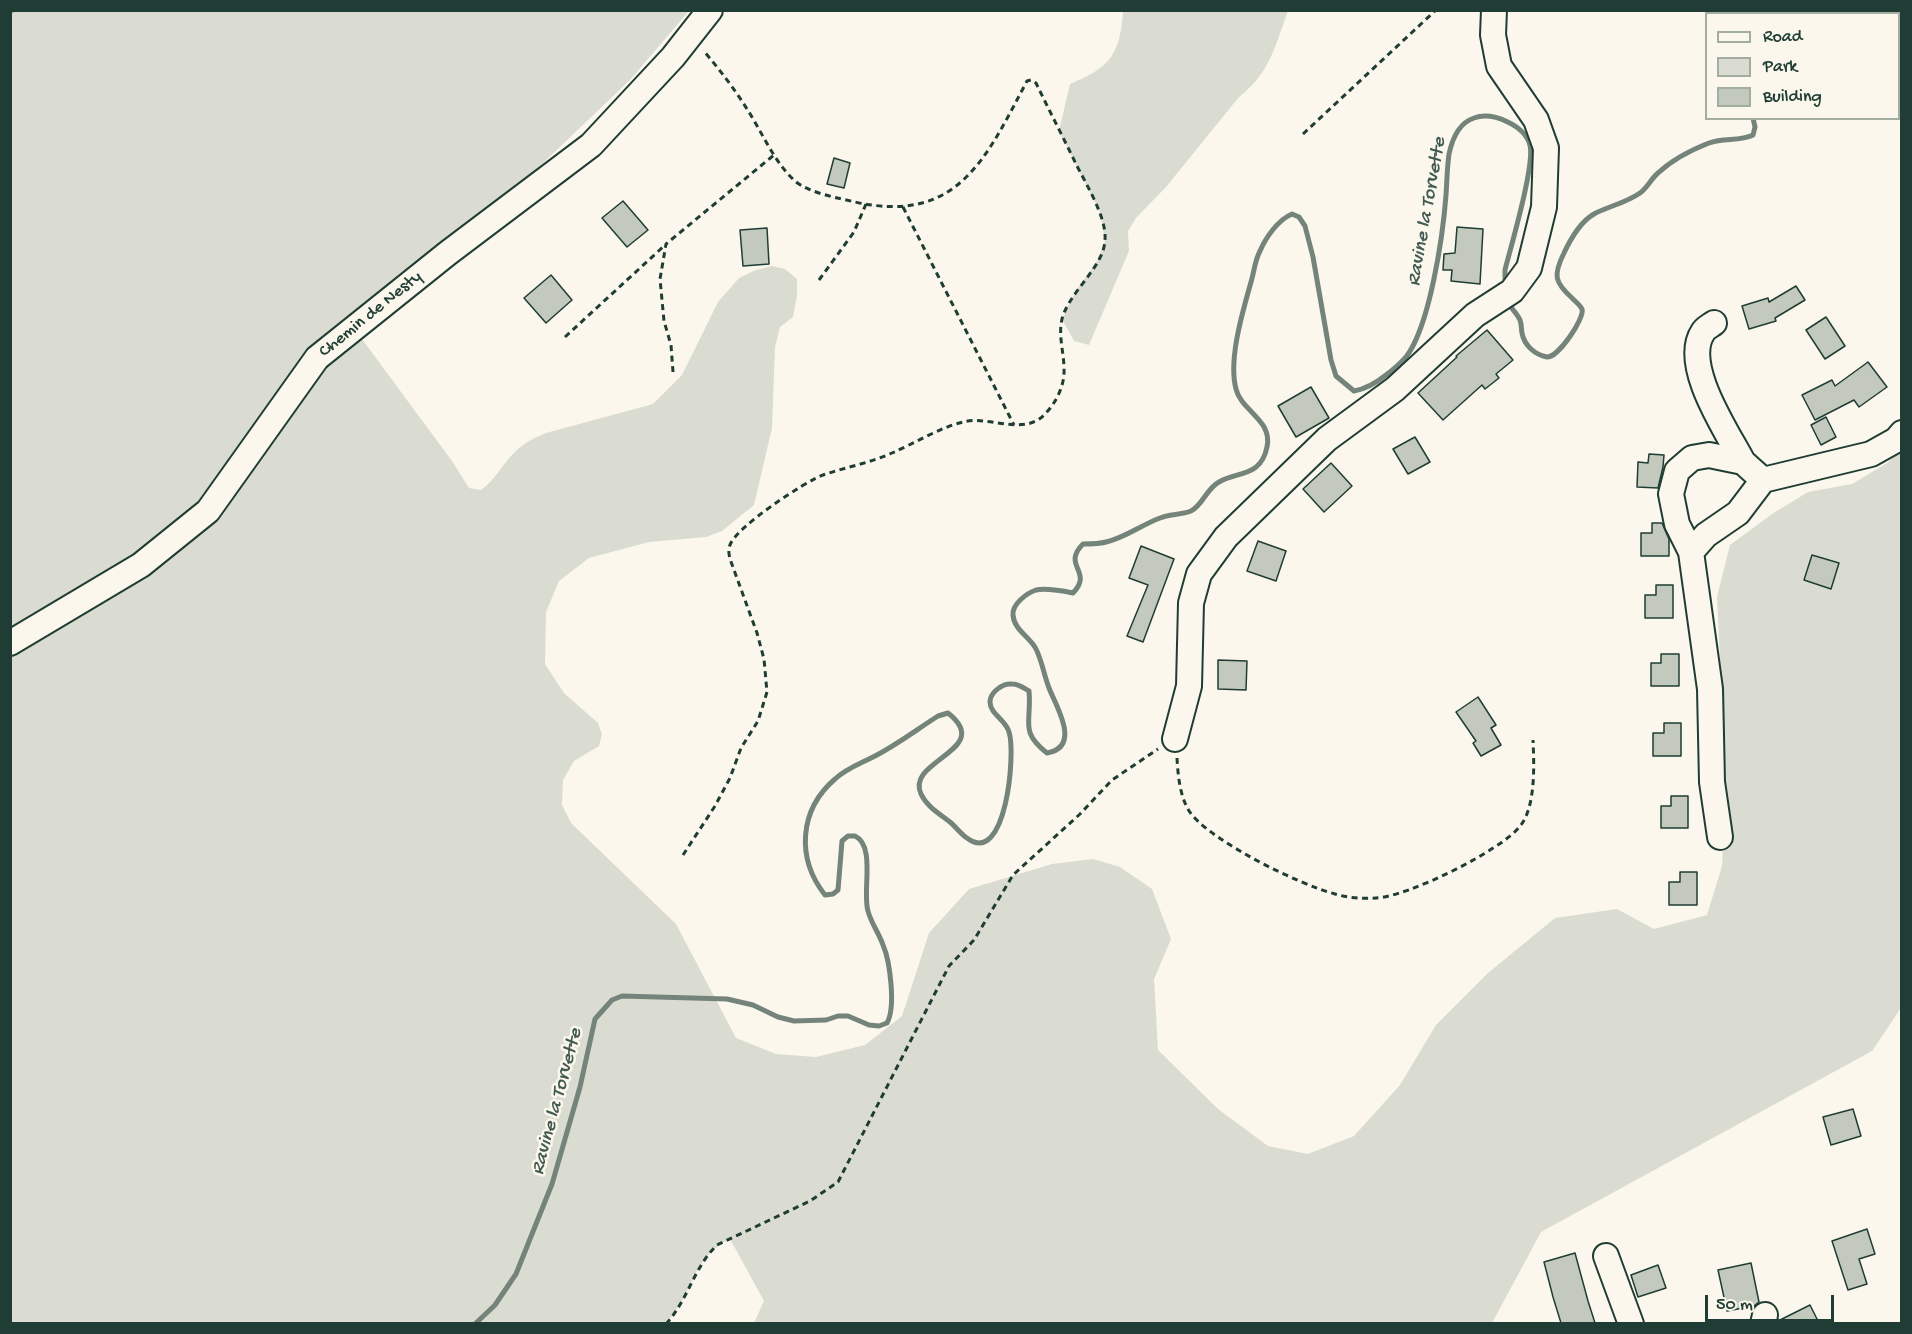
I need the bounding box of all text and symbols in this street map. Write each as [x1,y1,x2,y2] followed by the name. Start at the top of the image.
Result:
[1705,12,1900,120] legend
[1763,27,1802,48] text: Road
[1763,57,1797,78] text: Park
[1763,87,1822,108] text: Building
[1403,136,1453,288] water label: Ravine la Torvette
[315,267,427,363] street label: Chemin de Nesty
[527,1026,589,1178] water label: Ravine la Torvette
[1708,1283,1837,1321] scale bar
[1716,1295,1753,1316] text: 50 m

